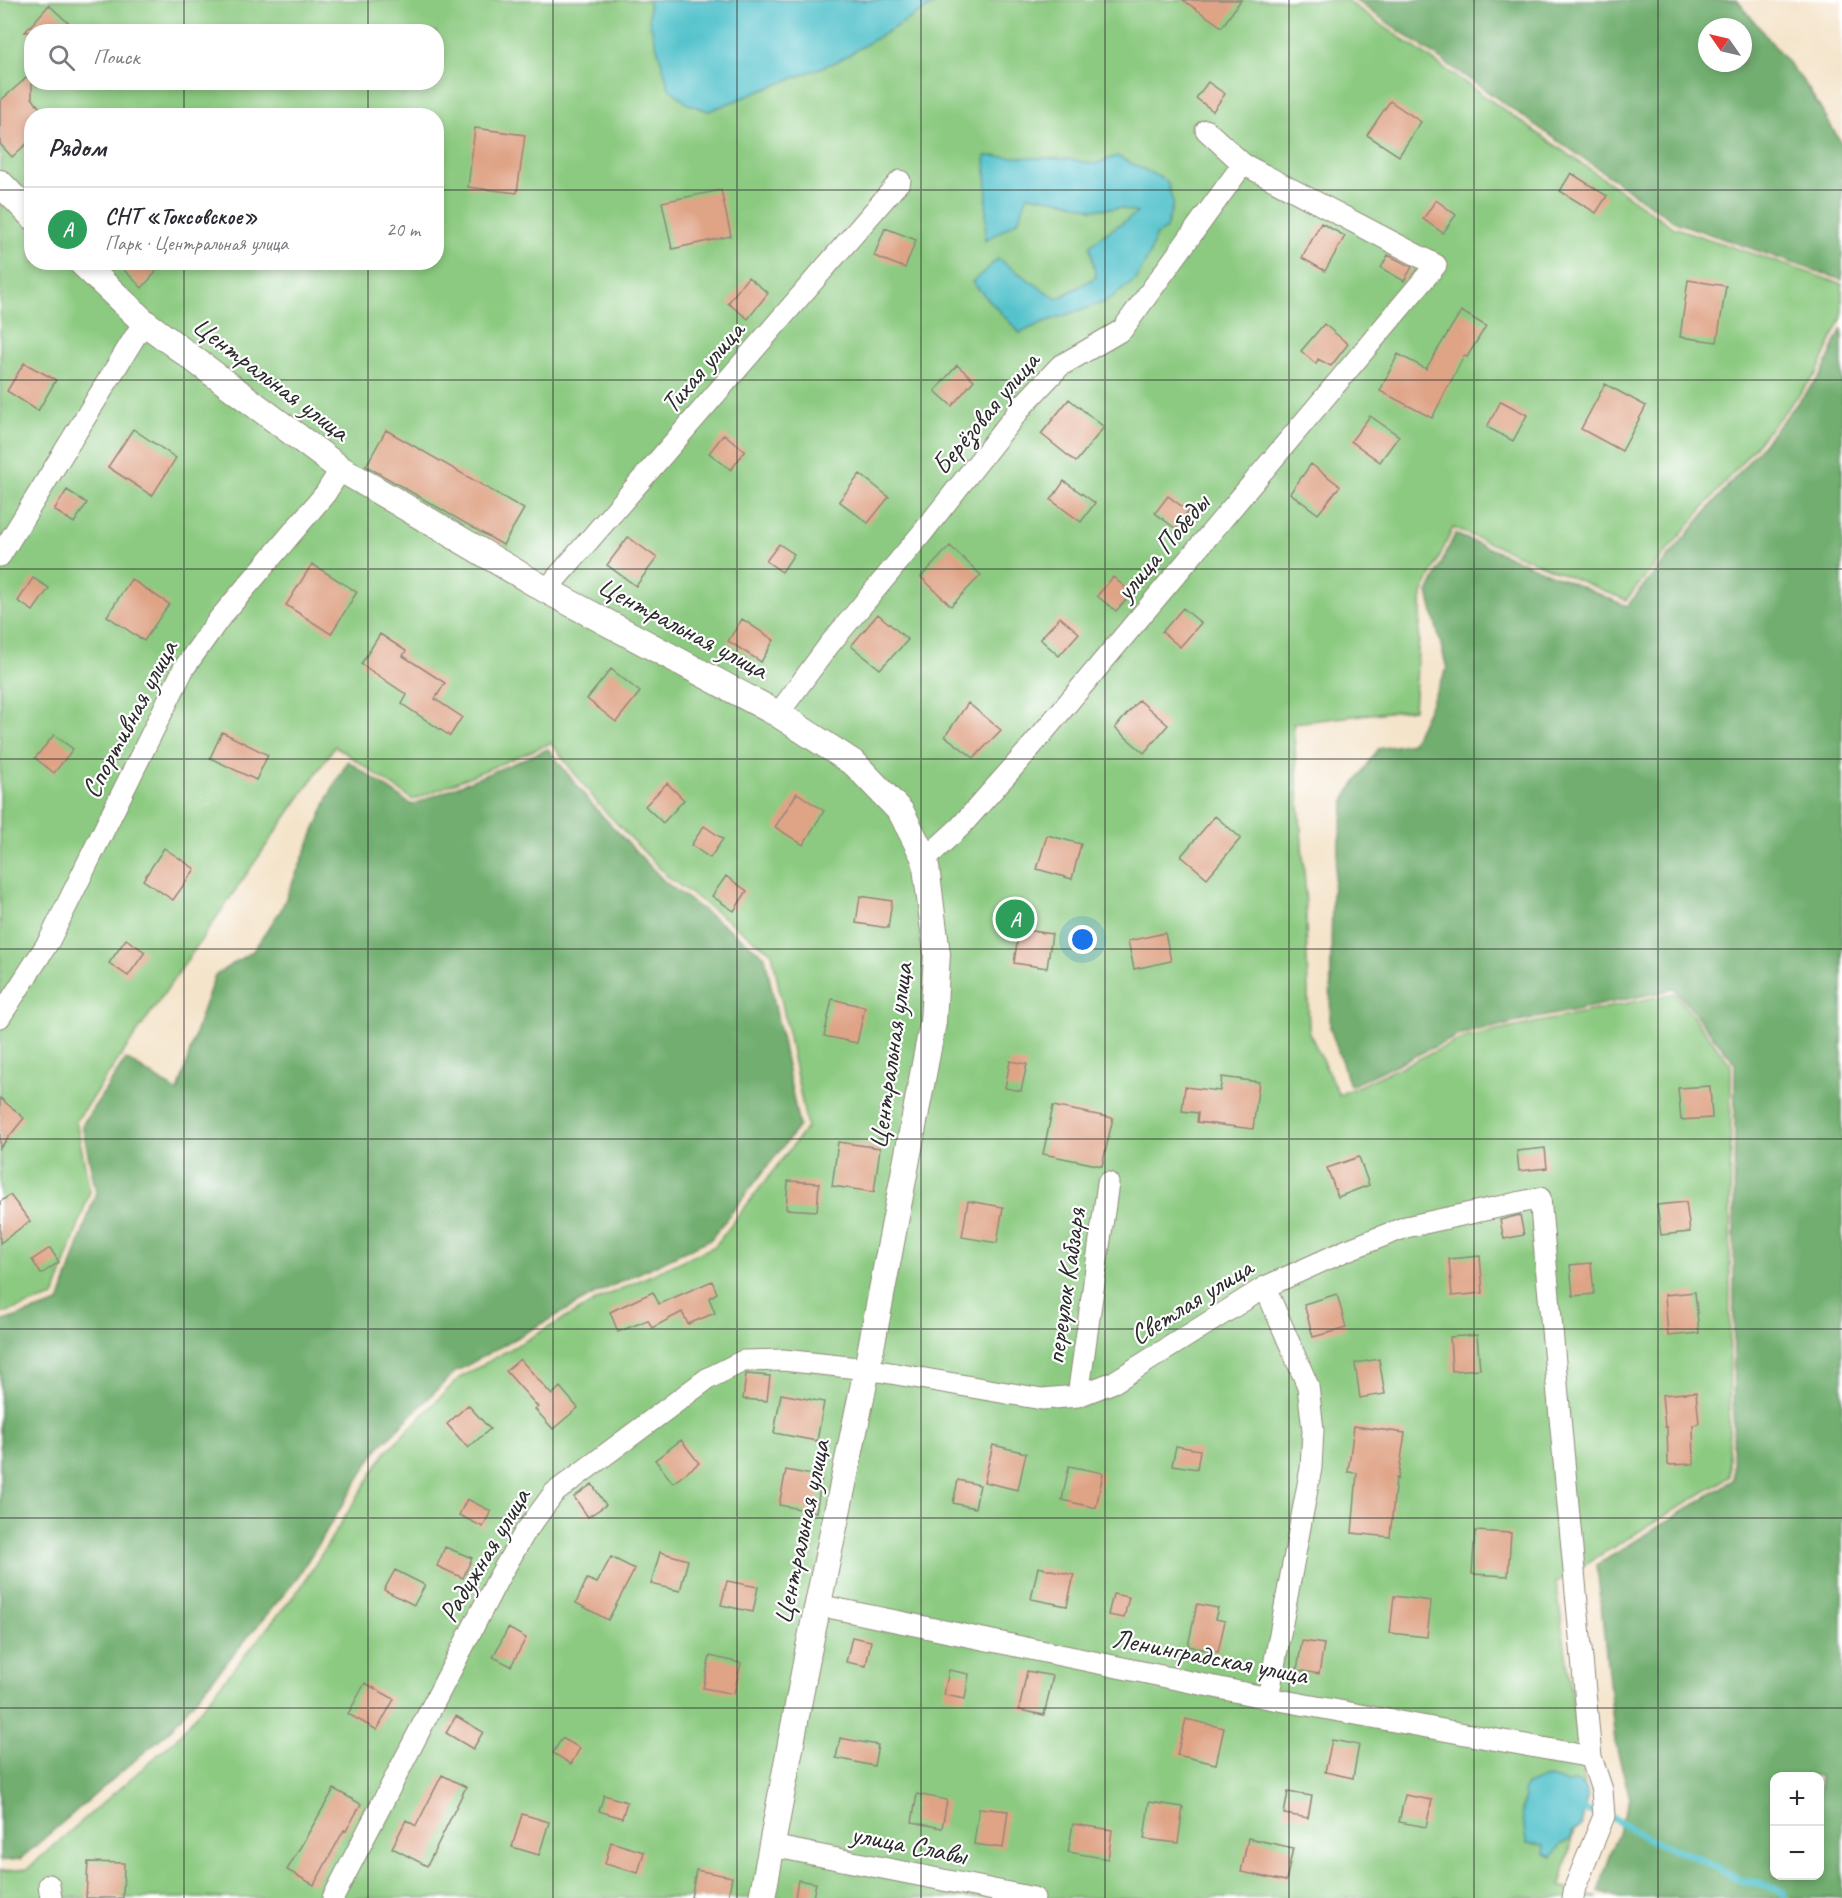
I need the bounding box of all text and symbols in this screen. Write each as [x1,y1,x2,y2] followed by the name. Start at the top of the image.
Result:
[1698,18,1752,72] north arrow
[24,24,444,90] search box
[45,41,78,74] icon: search
[93,43,139,71] text: Поиск
[48,131,106,164] text: Рядом
[105,203,257,231] text: СНТ «Токсовское»
[62,217,73,242] text: A
[386,217,420,242] text: 20 m
[105,231,288,256] text: Парк · Центральная улица
[186,308,358,449] street label: Центральная улица
[653,312,753,420] street label: Тихая улица
[923,342,1049,482] street label: Берёзовая улица
[1106,485,1218,609] street label: улица Победы
[592,568,776,687] street label: Центральная улица
[73,633,186,804] street label: Спортивная улица
[996,896,1034,942] pin: A
[1068,925,1097,954] your location
[860,959,921,1151] street label: Центральная улица
[1037,1205,1093,1366] street label: переулок Кабзаря
[1123,1248,1261,1352] street label: Светлая улица
[764,1435,838,1627] street label: Центральная улица
[430,1480,539,1628] street label: Радужная улица
[1109,1620,1312,1692] street label: Ленинградская улица
[1770,1772,1824,1880] map controls
[1770,1772,1824,1826] button: +
[846,1815,972,1873] street label: улица Славы
[1770,1826,1824,1880] button: −

